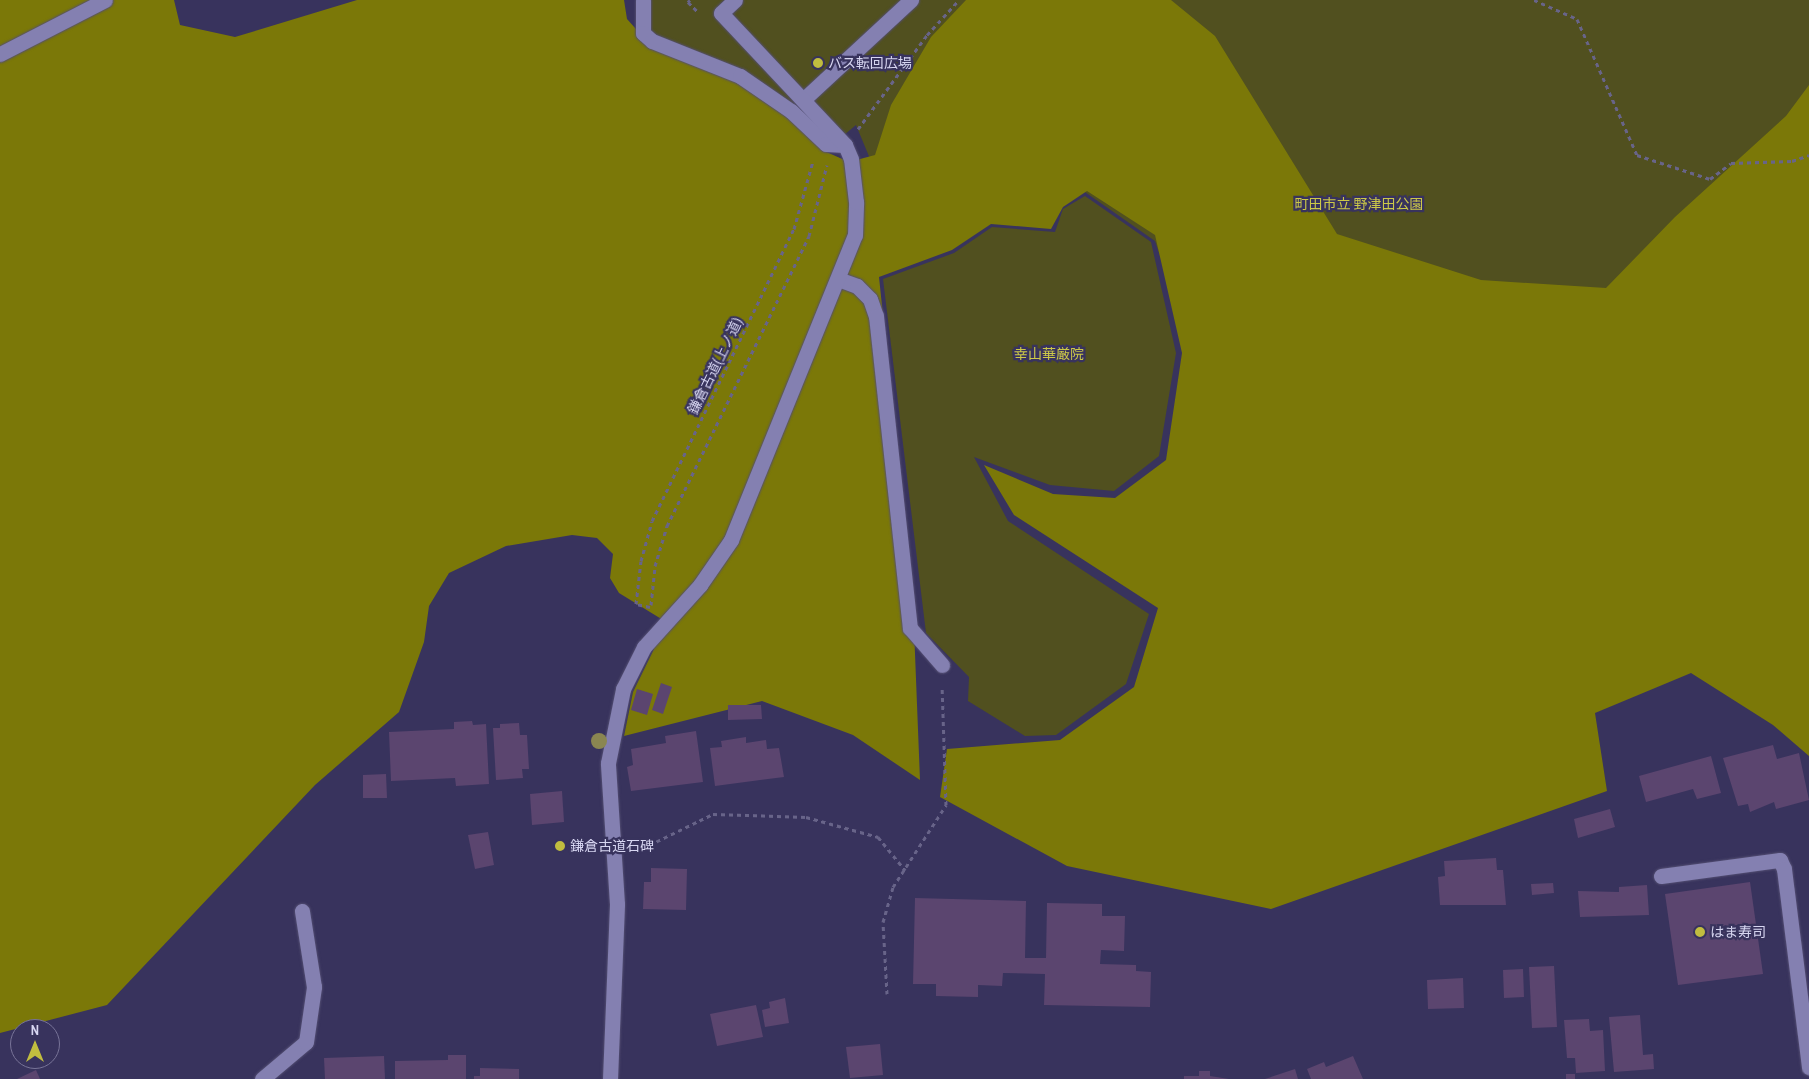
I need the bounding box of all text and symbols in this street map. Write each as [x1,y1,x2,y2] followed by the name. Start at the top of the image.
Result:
[828,55,912,71] place label: バス転回広場
[812,57,824,69] marker: バス転回広場
[1294,196,1424,212] park label: 町田市立 野津田公園
[684,315,746,417] street label: 鎌倉古道(上ノ道)
[1014,346,1084,362] park label: 幸山華厳院
[570,838,654,854] place label: 鎌倉古道石碑
[554,840,566,852] marker: 鎌倉古道石碑
[1710,924,1766,940] place label: はま寿司
[1694,926,1706,938] marker: はま寿司
[10,1019,60,1069] north arrow
[31,1021,39,1039] text: N

